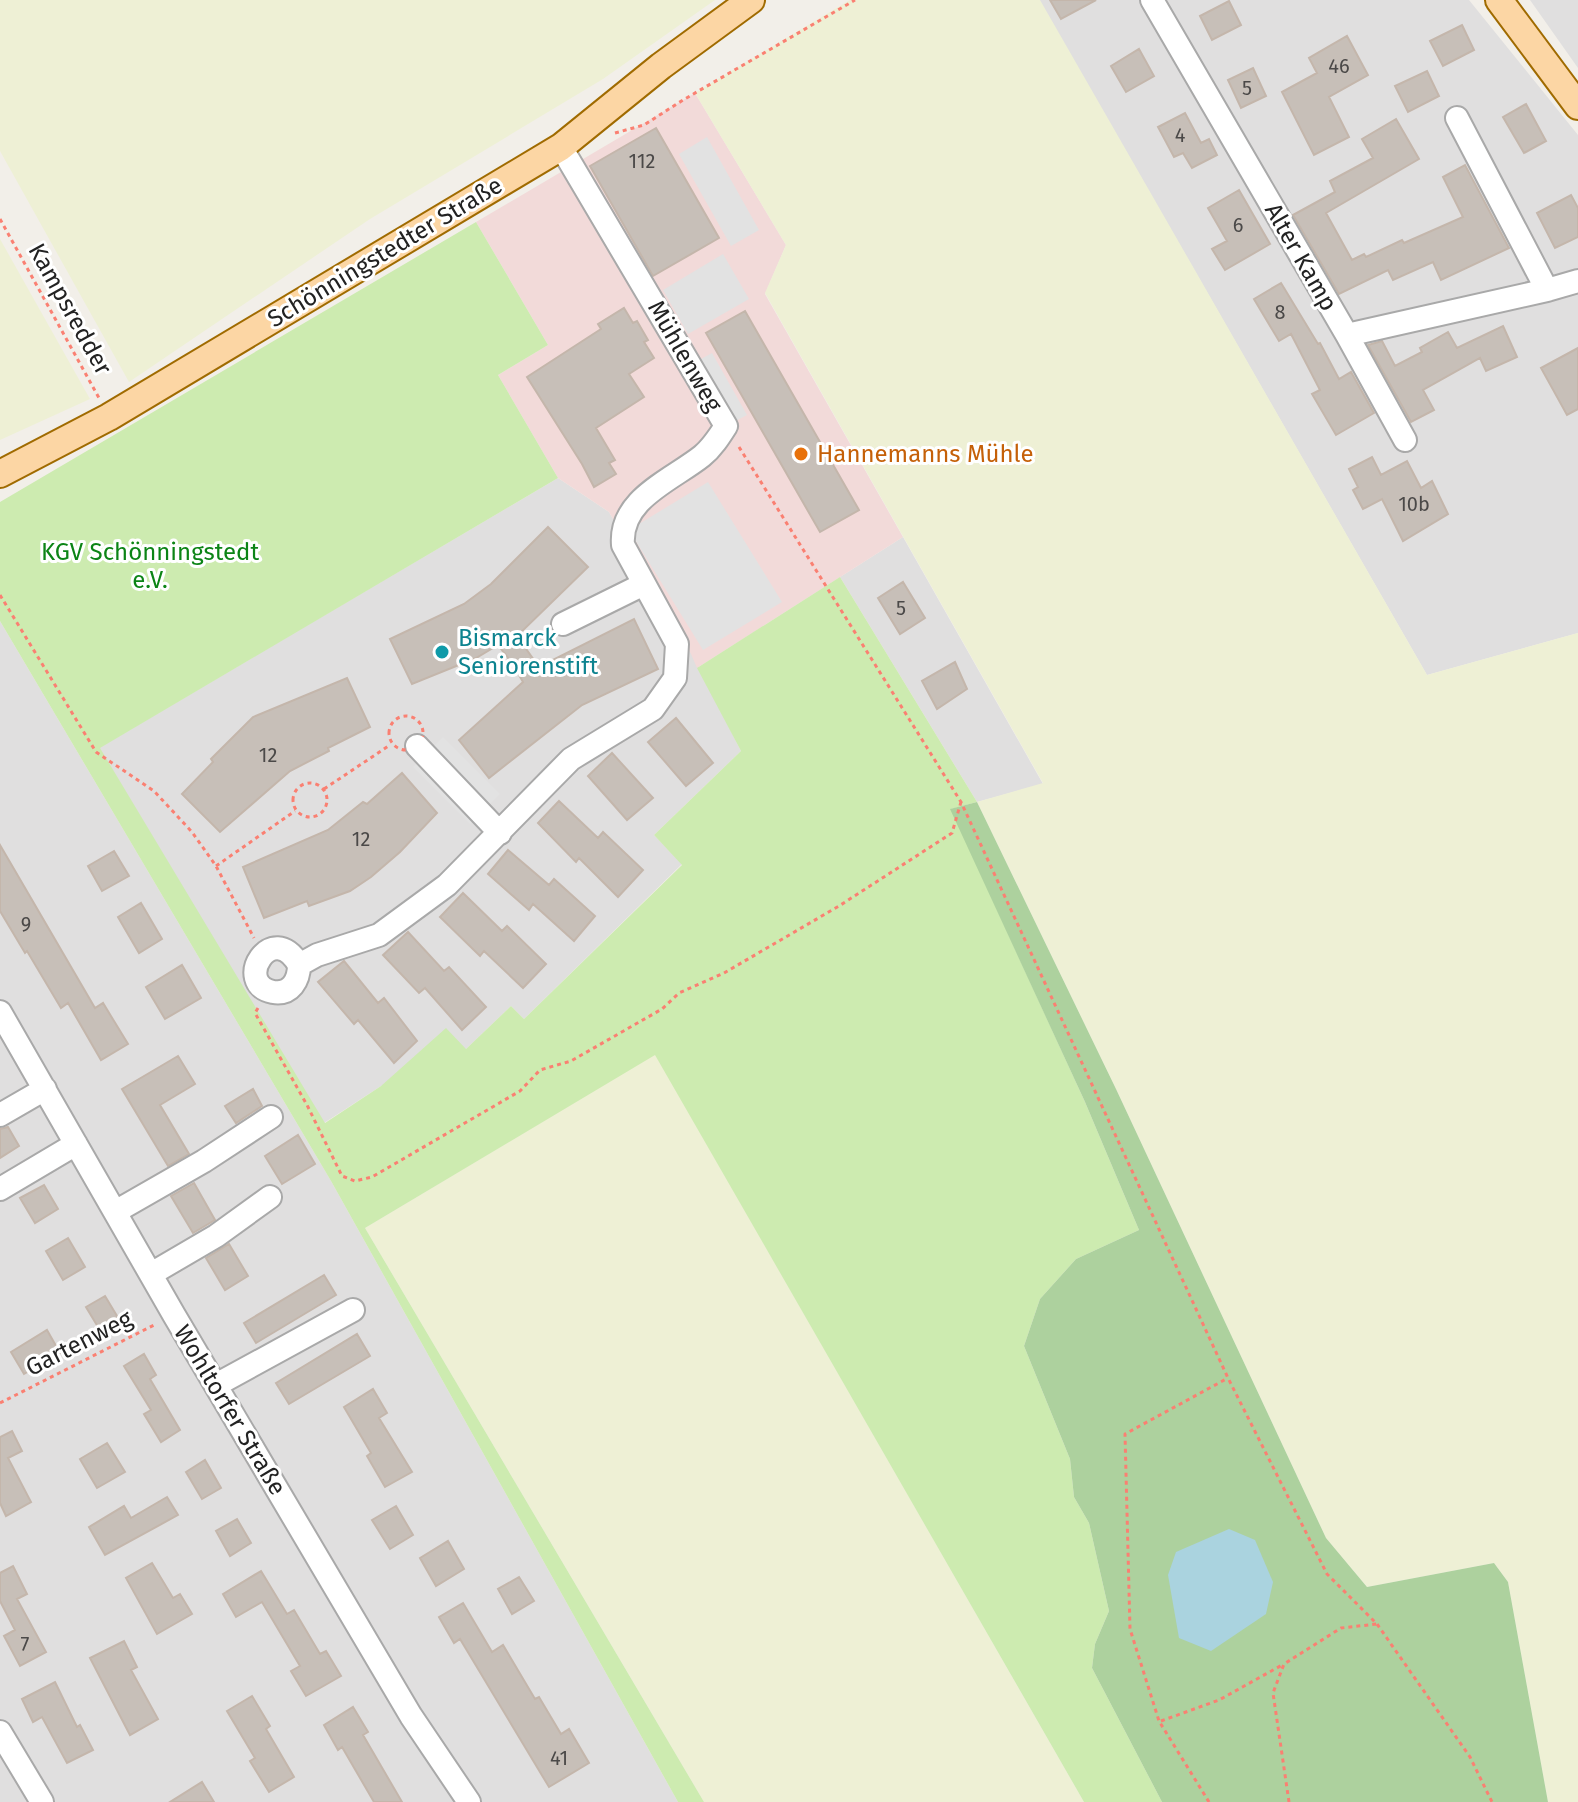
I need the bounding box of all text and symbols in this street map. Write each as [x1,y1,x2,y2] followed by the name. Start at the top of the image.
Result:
[1328,54,1350,78] house number: 46
[1242,76,1252,100] house number: 5
[1175,123,1186,147] house number: 4
[629,149,655,173] house number: 112
[263,171,507,333] street label: Schönningstedter Straße
[1259,198,1343,316] street label: Alter Kamp
[1233,213,1243,237] house number: 6
[22,238,118,380] street label: Kampsredder
[642,296,728,417] street label: Mühlenweg
[1274,300,1286,324] house number: 8
[817,440,1034,468] place label: Hannemanns Mühle
[792,445,810,463] marker: Hannemanns Mühle
[1398,492,1430,516] house number: 10b
[41,538,259,594] park label: KGV Schönningstedt e.V.
[896,596,906,620] house number: 5
[458,624,598,680] place label: Bismarck Seniorenstift
[433,643,451,661] marker: Bismarck Seniorenstift
[259,743,277,767] house number: 12
[352,827,370,851] house number: 12
[21,912,31,936] house number: 9
[21,1304,137,1382] street label: Gartenweg
[168,1320,292,1500] street label: Wohltorfer Straße
[21,1632,30,1656] house number: 7
[550,1746,568,1770] house number: 41

